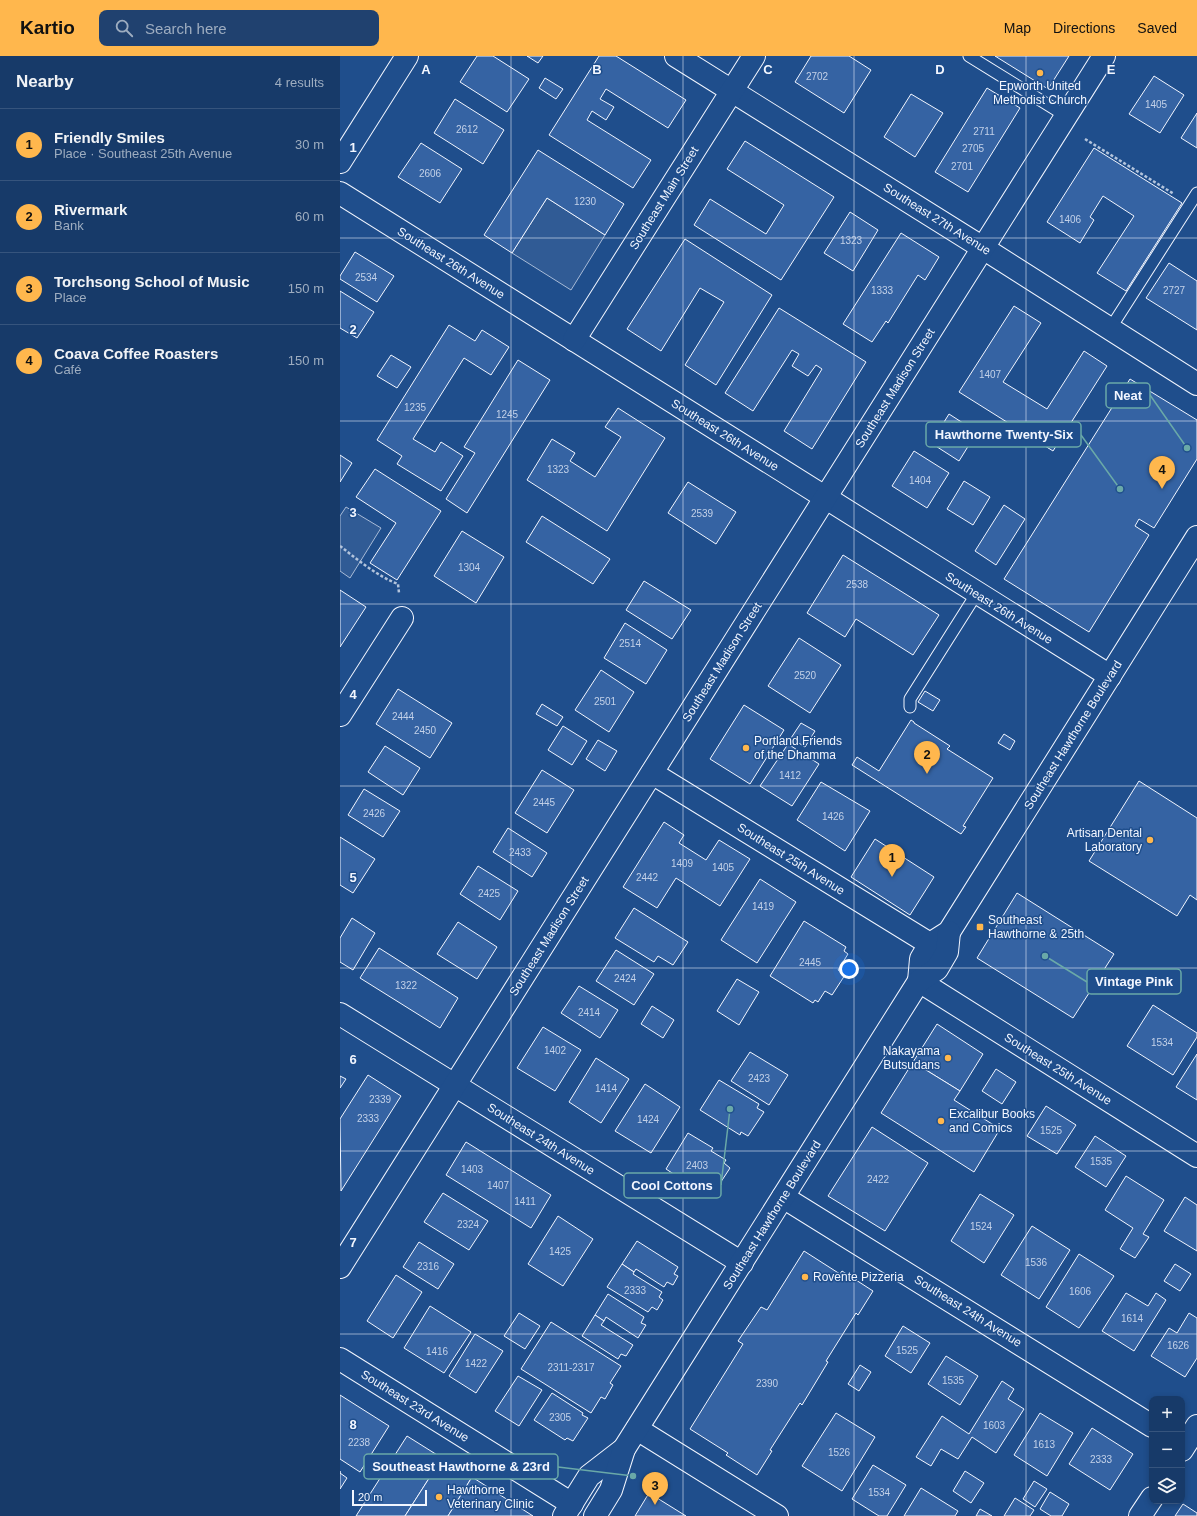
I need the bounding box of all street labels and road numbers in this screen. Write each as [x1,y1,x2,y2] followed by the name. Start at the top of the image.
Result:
[627,143,702,252] street label: Southeast Main Street
[881,180,994,258] street label: Southeast 27th Avenue
[395,224,508,302] street label: Southeast 26th Avenue
[852,325,938,450] street label: Southeast Madison Street
[669,396,782,474] street label: Southeast 26th Avenue
[943,569,1056,647] street label: Southeast 26th Avenue
[679,599,765,724] street label: Southeast Madison Street
[1021,658,1125,812] street label: Southeast Hawthorne Boulevard
[735,820,848,898] street label: Southeast 25th Avenue
[506,873,592,998] street label: Southeast Madison Street
[1002,1030,1115,1108] street label: Southeast 25th Avenue
[485,1100,598,1178] street label: Southeast 24th Avenue
[720,1138,824,1292] street label: Southeast Hawthorne Boulevard
[912,1272,1025,1350] street label: Southeast 24th Avenue
[358,1367,472,1445] street label: Southeast 23rd Avenue

